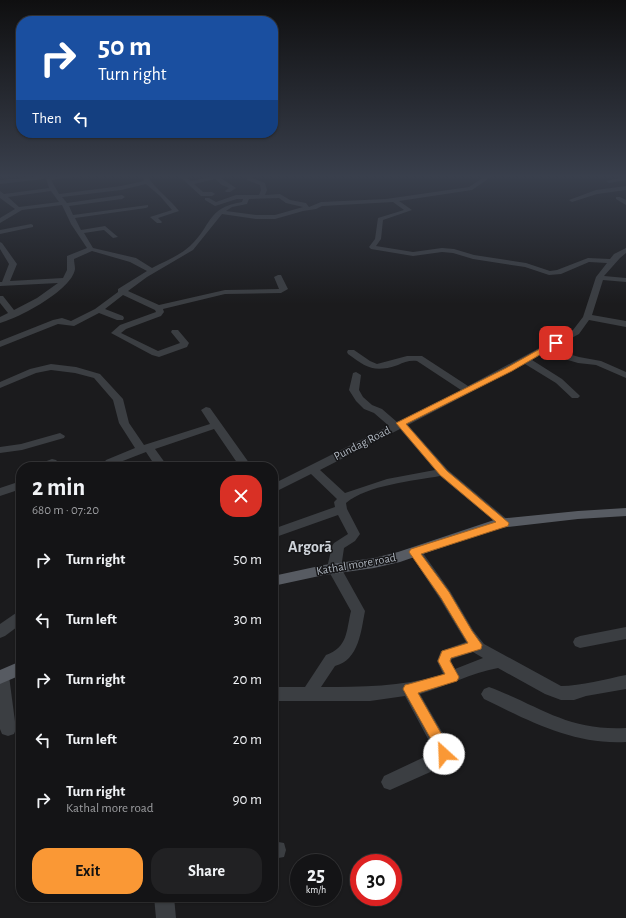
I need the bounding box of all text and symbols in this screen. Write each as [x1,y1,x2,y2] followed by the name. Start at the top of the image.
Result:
[32,32,84,84] icon: right
[98,33,152,61] text: 50 m
[98,66,167,84] text: Turn right
[70,108,92,130] icon: left
[32,111,62,126] text: Then
[539,326,573,360] pin
[545,332,567,354] icon: arrive
[332,424,392,462] street label: Pundag Road
[220,475,262,517] button: close
[32,476,85,500] text: 2 min
[32,504,99,517] text: 680 m · 07:20
[288,539,332,555] district label: Argorā
[32,549,54,571] icon: right
[315,551,397,577] street label: Kathal more road
[66,552,125,567] text: Turn right
[233,552,262,567] text: 50 m
[32,609,54,631] icon: left
[66,612,117,627] text: Turn left
[233,612,262,627] text: 30 m
[32,669,54,691] icon: right
[66,672,125,687] text: Turn right
[233,672,262,687] text: 20 m
[32,729,54,751] icon: left
[66,732,117,747] text: Turn left
[233,732,262,747] text: 20 m
[423,733,465,775] position arrow
[66,784,125,799] text: Turn right
[32,789,54,811] icon: right
[233,792,262,807] text: 90 m
[66,802,154,815] text: Kathal more road
[32,848,143,894] button: Exit
[151,848,262,894] button: Share
[350,854,402,906] speed limit sign: 30
[307,865,325,885] text: 25
[306,885,326,895] text: km/h

